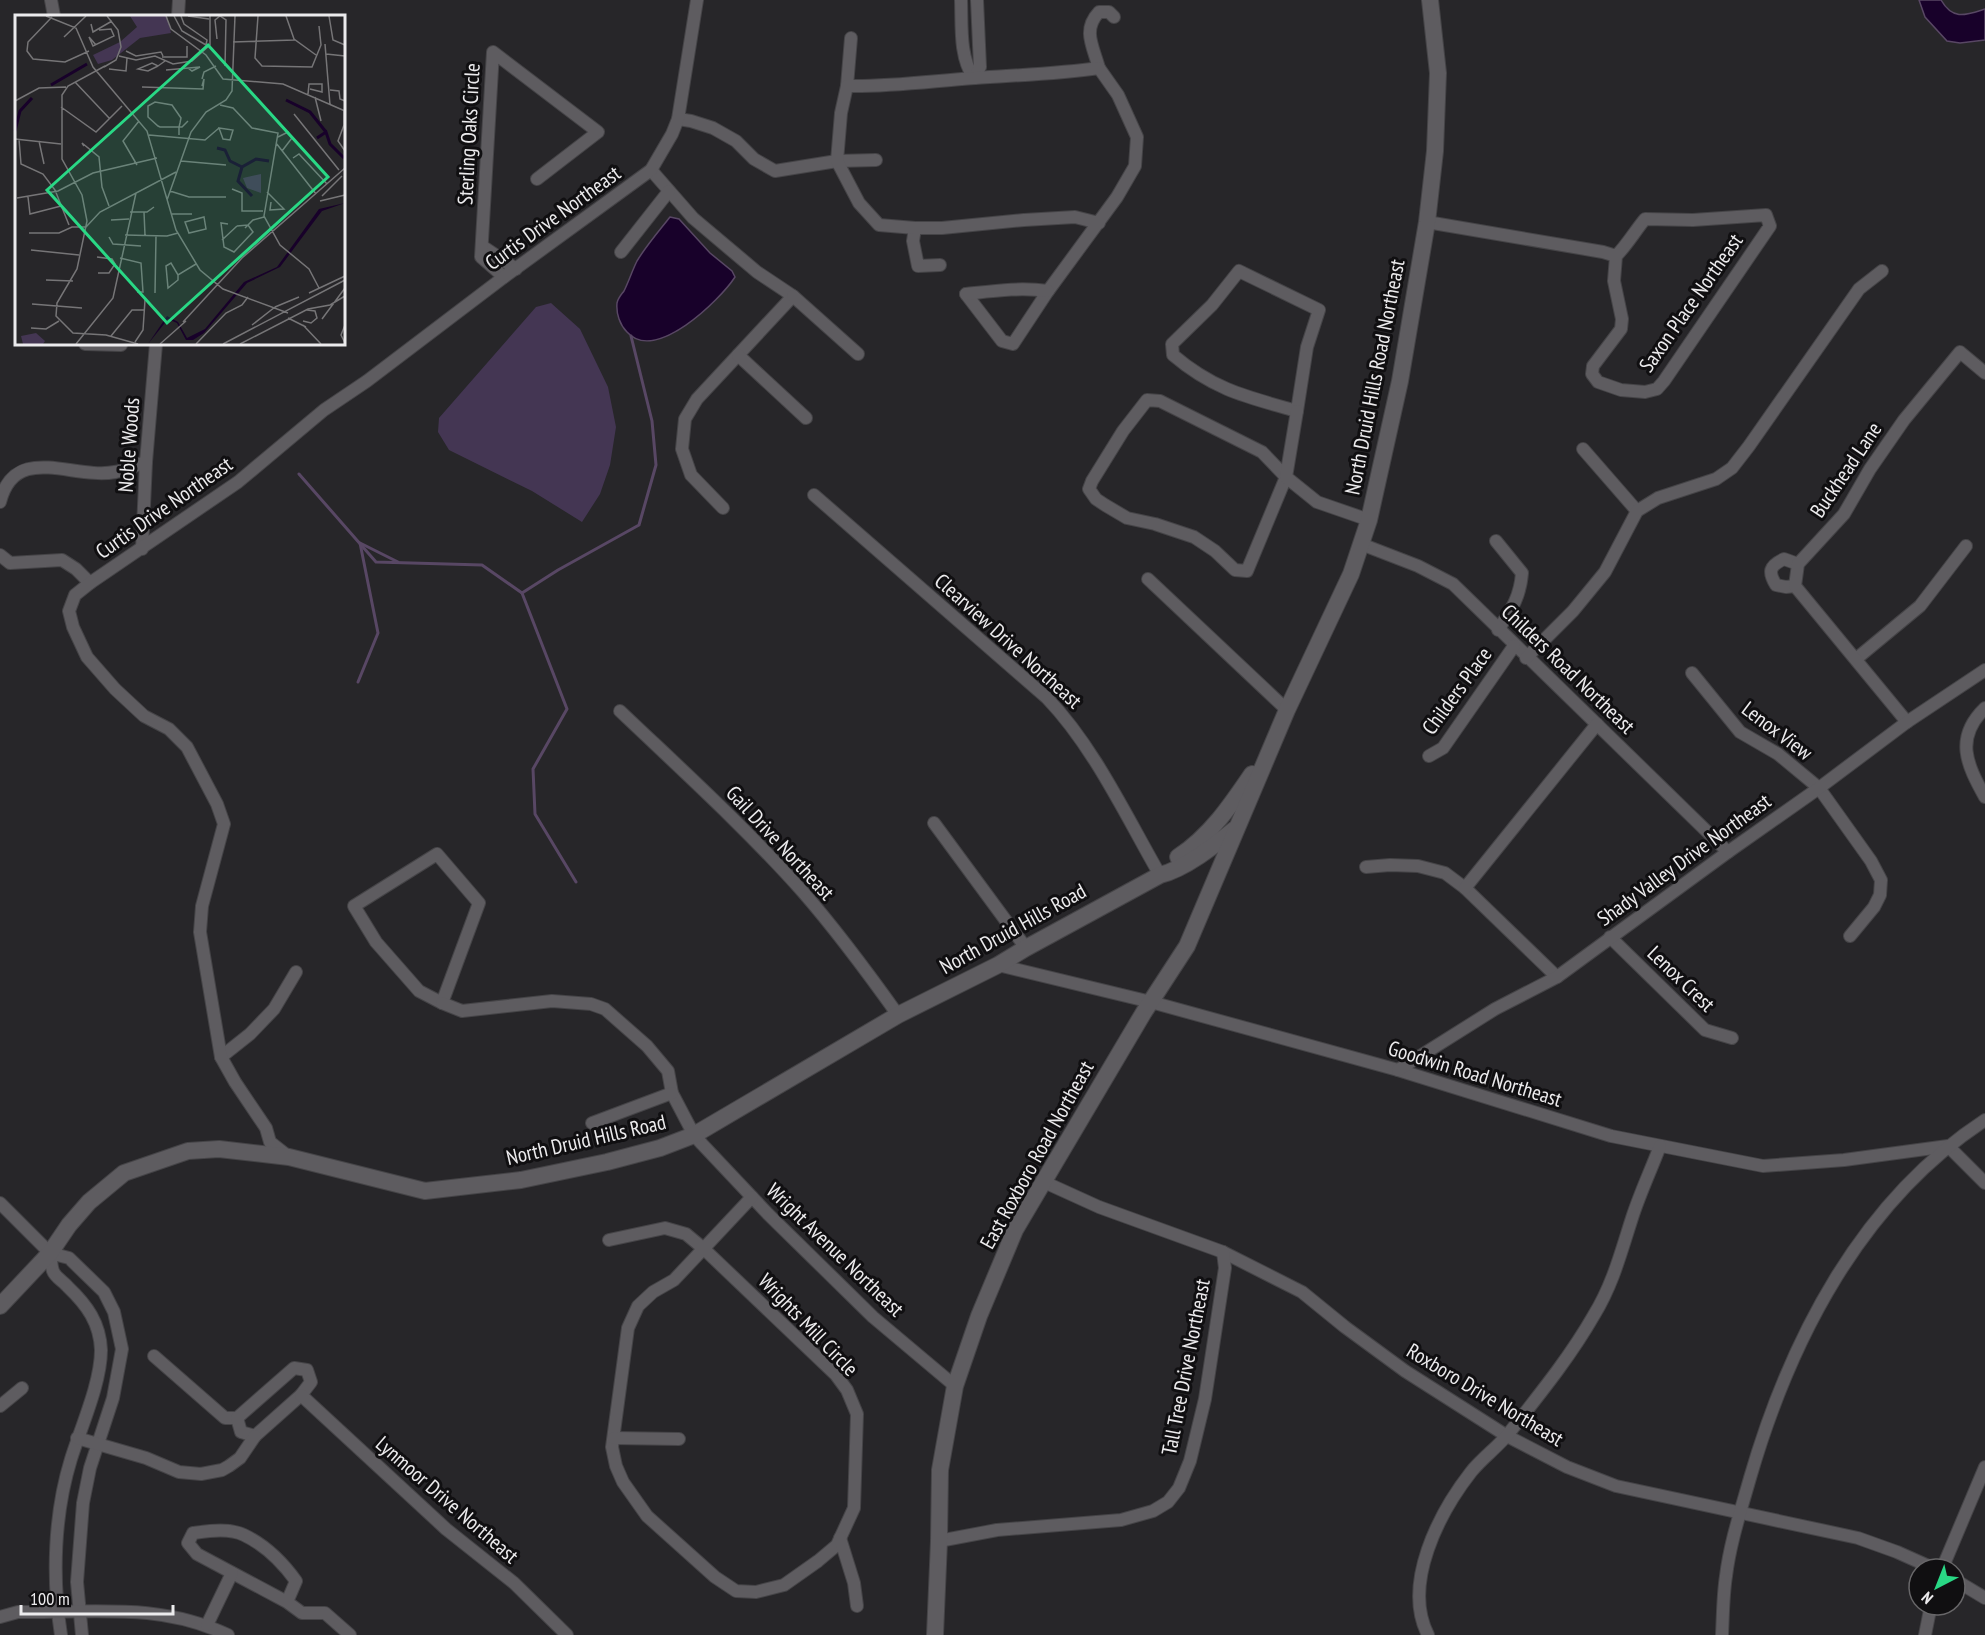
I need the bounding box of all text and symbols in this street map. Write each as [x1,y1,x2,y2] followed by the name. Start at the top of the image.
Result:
[15,15,345,345] inset map
[451,62,486,205] street label: Sterling Oaks Circle
[480,159,626,276] street label: Curtis Drive Northeast
[1633,228,1749,377] street label: Saxon Place Northeast
[1338,257,1411,497] street label: North Druid Hills Road Northeast
[112,397,145,493] street label: Noble Woods
[1804,417,1887,523] street label: Buckhead Lane
[90,450,237,565] street label: Curtis Drive Northeast
[929,567,1088,714] street label: Clearview Drive Northeast
[1496,598,1641,739] street label: Childers Road Northeast
[1416,642,1497,740] street label: Childers Place
[1737,695,1819,766] street label: Lenox View
[720,780,840,906] street label: Gail Drive Northeast
[1592,787,1776,932] street label: Shady Valley Drive Northeast
[935,877,1091,980] street label: North Druid Hills Road
[1642,940,1721,1018] street label: Lenox Crest
[1385,1034,1565,1113] street label: Goodwin Road Northeast
[974,1056,1100,1253] street label: East Roxboro Road Northeast
[503,1108,668,1171] street label: North Druid Hills Road
[761,1177,910,1322] street label: Wright Avenue Northeast
[753,1268,864,1382] street label: Wrights Mill Circle
[1155,1276,1216,1457] street label: Tall Tree Drive Northeast
[1402,1337,1569,1452] street label: Roxboro Drive Northeast
[370,1430,524,1569] street label: Lynmoor Drive Northeast
[1907,1557,1967,1617] north arrow
[21,1578,172,1616] scale bar
[30,1587,70,1610] text: 100 m
[1917,1588,1937,1608] text: N

